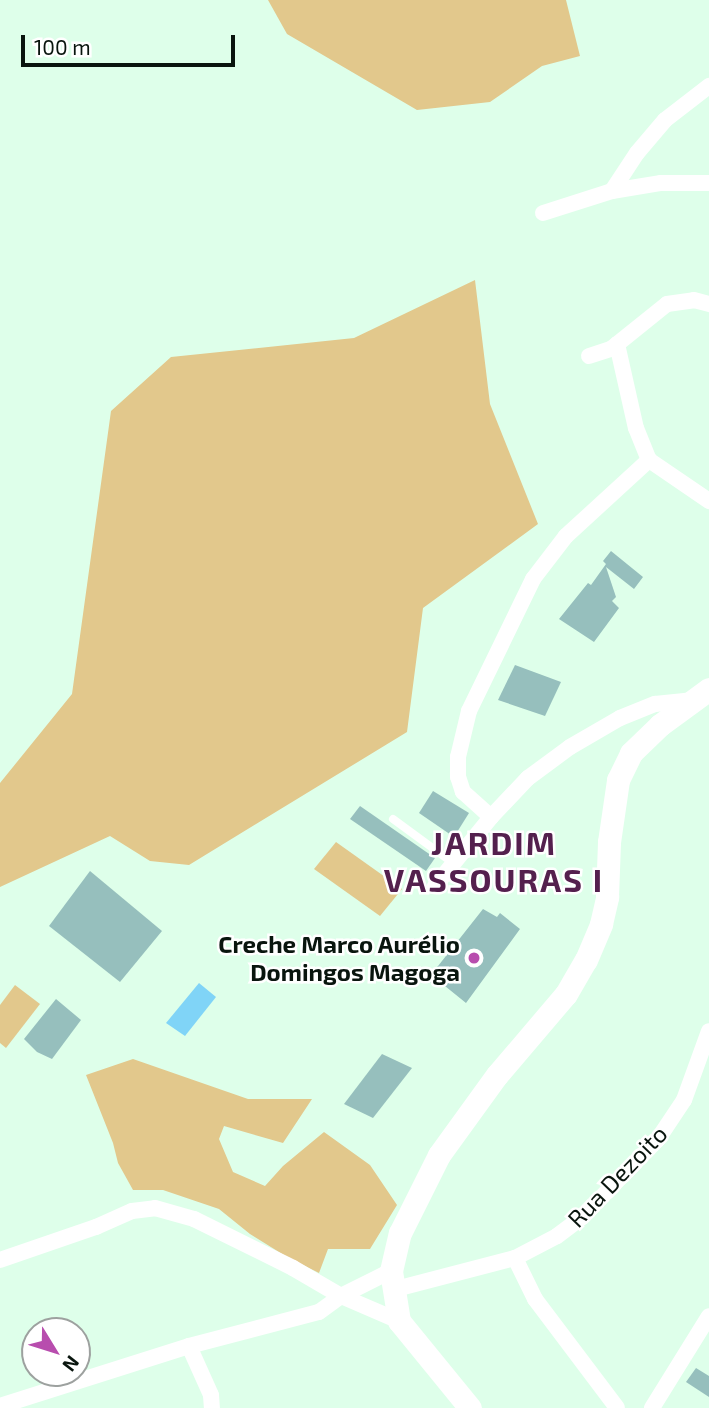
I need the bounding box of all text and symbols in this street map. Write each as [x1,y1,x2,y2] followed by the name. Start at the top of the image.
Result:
[24,21,238,65] scale bar
[34,34,91,59] text: 100 m
[385,824,603,899] district label: JARDIM VASSOURAS I
[218,930,460,986] place label: Creche Marco Aurélio Domingos Magoga
[466,950,482,966] marker: Creche Marco Aurélio Domingos Magoga
[561,1119,673,1233] street label: Rua Dezoito
[21,1317,91,1387] north arrow
[58,1352,85,1376] text: N

